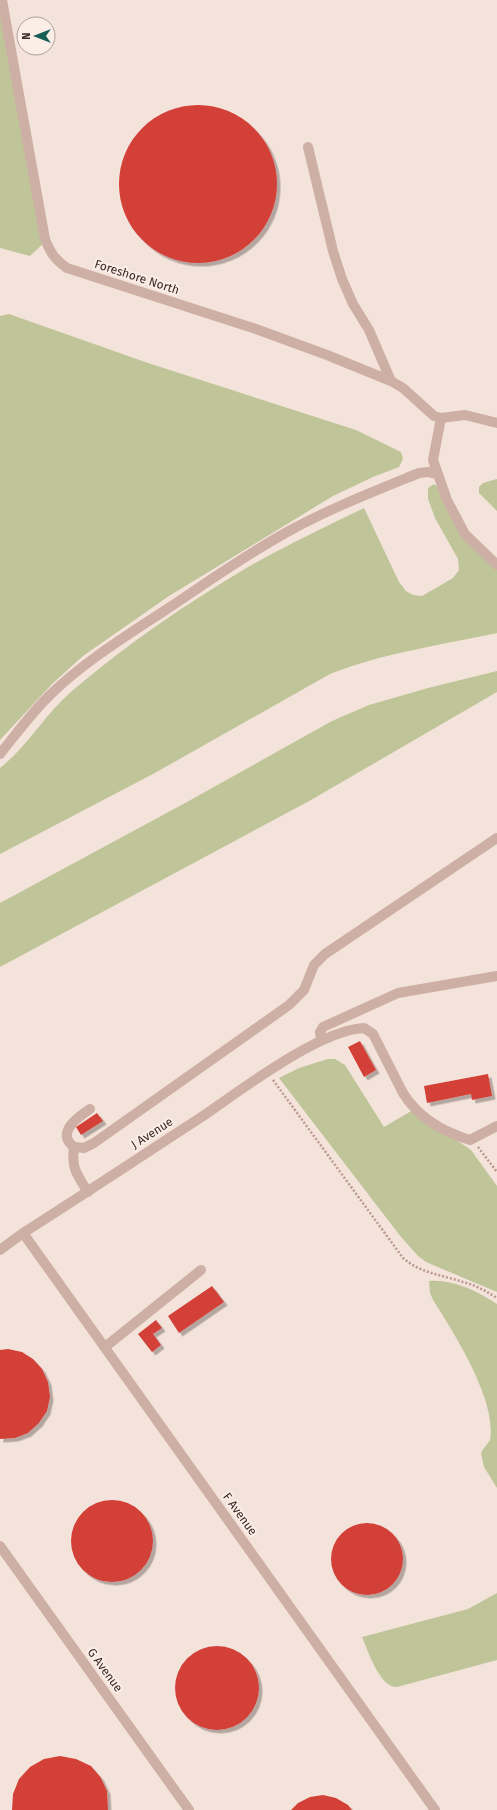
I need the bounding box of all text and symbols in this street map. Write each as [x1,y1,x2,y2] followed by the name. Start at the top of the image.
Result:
[16,16,56,56] north arrow
[20,32,33,40] text: N
[93,257,181,297] street label: Foreshore North
[129,1114,175,1152] street label: J Avenue
[220,1490,260,1538] street label: F Avenue
[84,1645,126,1695] street label: G Avenue

